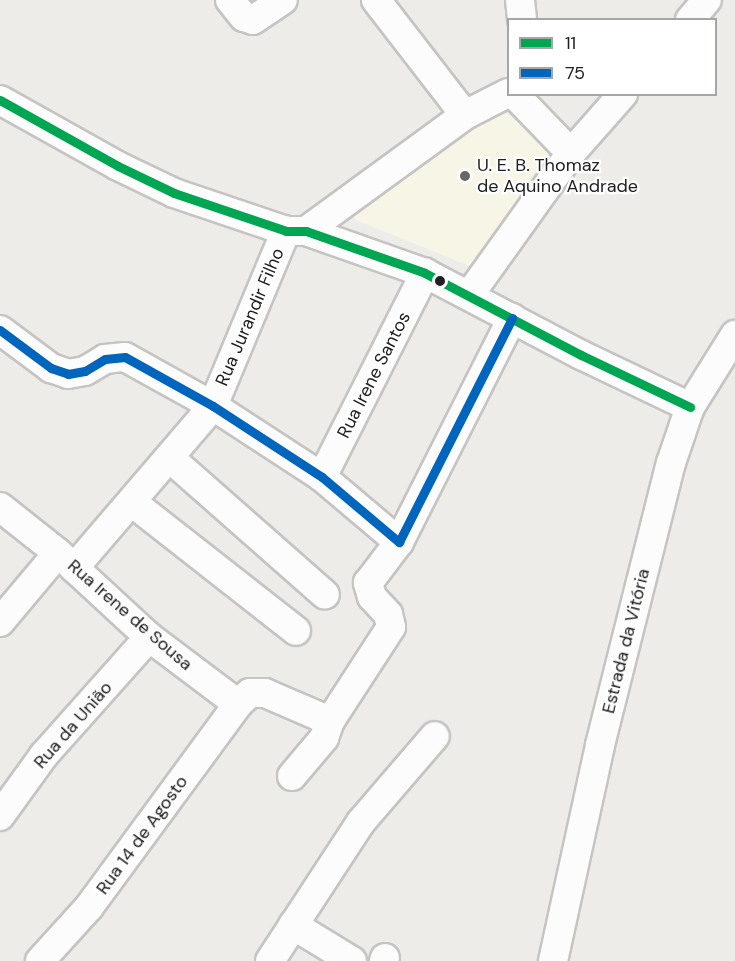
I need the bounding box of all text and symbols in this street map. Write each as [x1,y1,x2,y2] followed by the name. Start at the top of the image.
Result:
[507,18,717,96] legend
[565,31,576,55] text: 11
[565,61,585,85] text: 75
[477,155,638,198] place label: U. E. B. Thomaz de Aquino Andrade
[458,169,472,183] marker: U. E. B. Thomaz de Aquino Andrade
[211,245,289,389] street label: Rua Jurandir Filho
[434,275,446,287] unlabelled marker
[333,308,415,442] street label: Rua Irene Santos
[63,555,197,675] street label: Rua Irene de Sousa
[598,566,654,716] street label: Estrada da Vitória
[29,677,117,773] street label: Rua da União
[92,771,192,899] street label: Rua 14 de Agosto

